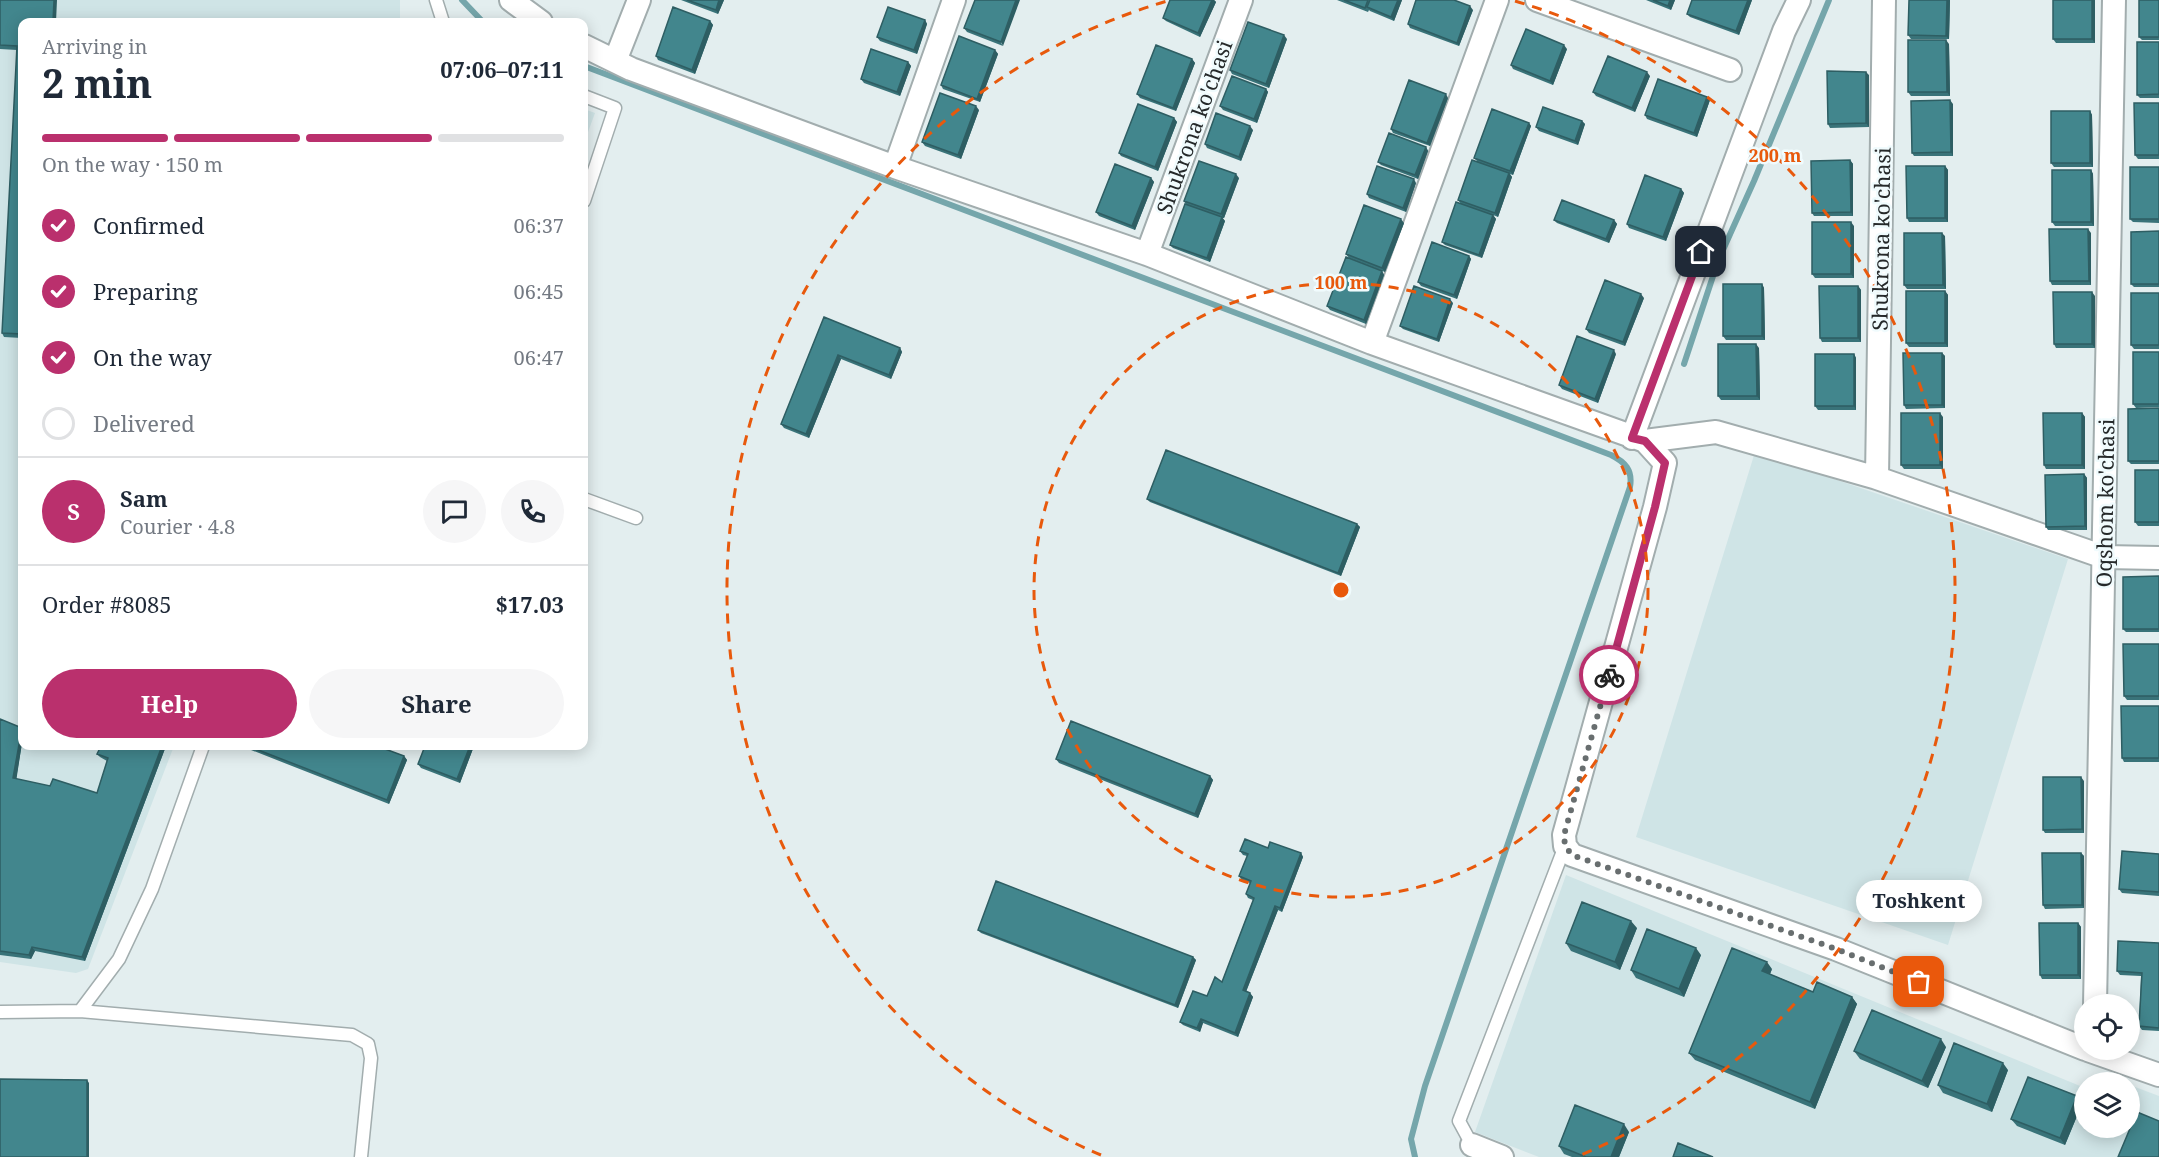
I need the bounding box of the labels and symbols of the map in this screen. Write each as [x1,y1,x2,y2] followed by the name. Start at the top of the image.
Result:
[1150,36,1239,218] street label: Shukrona ko'chasi
[1749,143,1802,167] text: 200 m
[1865,147,1897,331] street label: Shukrona ko'chasi
[1675,226,1726,277] pin
[1315,270,1368,294] text: 100 m
[2090,418,2120,588] street label: Oqshom ko'chasi
[1331,580,1351,600] centre of rings
[1579,645,1639,705] courier
[1856,880,1982,922] callout: Toshkent
[1893,956,1944,1007] pin

